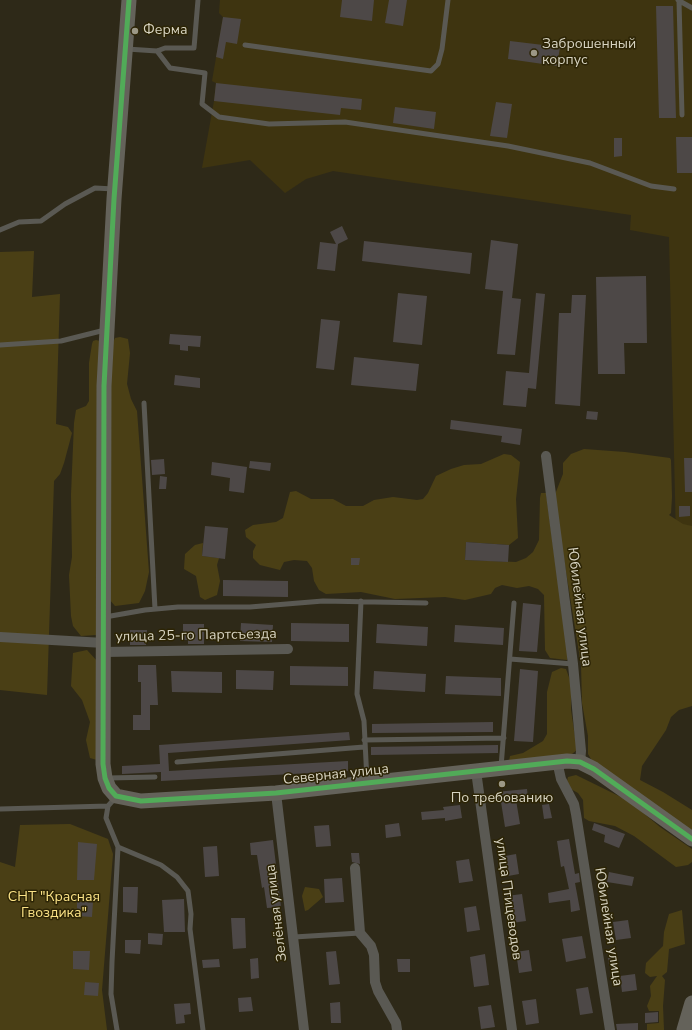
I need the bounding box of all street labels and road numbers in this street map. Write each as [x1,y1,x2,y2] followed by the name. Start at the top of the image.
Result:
[563,546,595,668] street label: Юбилейная улица
[115,626,277,646] street label: улица 25-го Партсъезда
[282,761,390,789] street label: Северная улица
[491,837,525,961] street label: улица Птицеводов
[263,863,291,963] street label: Зелёная улица
[590,866,626,988] street label: Юбилейная улица

